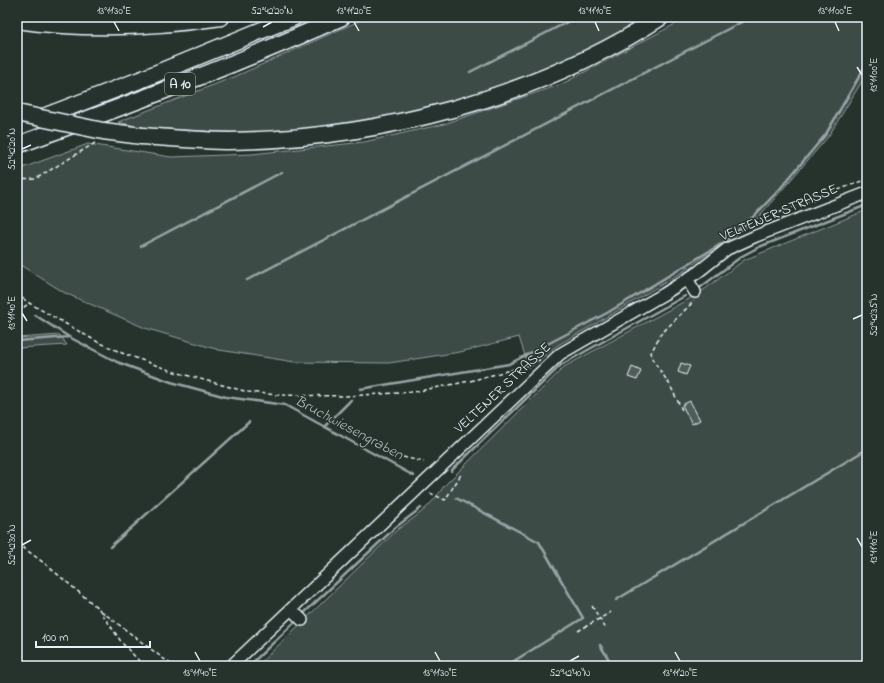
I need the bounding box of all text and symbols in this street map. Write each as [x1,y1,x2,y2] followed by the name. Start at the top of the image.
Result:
[97,4,131,19] text: 13°11'30"E
[251,4,293,19] text: 52°42'20"N
[336,4,372,19] text: 13°11'20"E
[578,4,612,19] text: 13°11'10"E
[818,4,852,19] text: 13°11'00"E
[867,58,882,92] text: 13°11'00"E
[165,73,195,95] road number: A 10
[5,128,20,170] text: 52°42'20"N
[716,179,841,248] street label: VELTENER STRASSE
[867,294,882,336] text: 52°42'35"N
[5,296,20,330] text: 13°11'40"E
[449,337,556,439] street label: VELTENER STRASSE
[291,390,407,467] water label: Bruchwiesengraben
[5,524,20,566] text: 52°42'30"N
[867,530,882,564] text: 13°11'10"E
[36,623,150,649] scale bar
[42,629,69,647] text: 100 m
[183,666,217,681] text: 13°11'40"E
[423,666,457,681] text: 13°11'30"E
[549,666,591,681] text: 52°42'40"N
[662,666,698,681] text: 13°11'20"E

